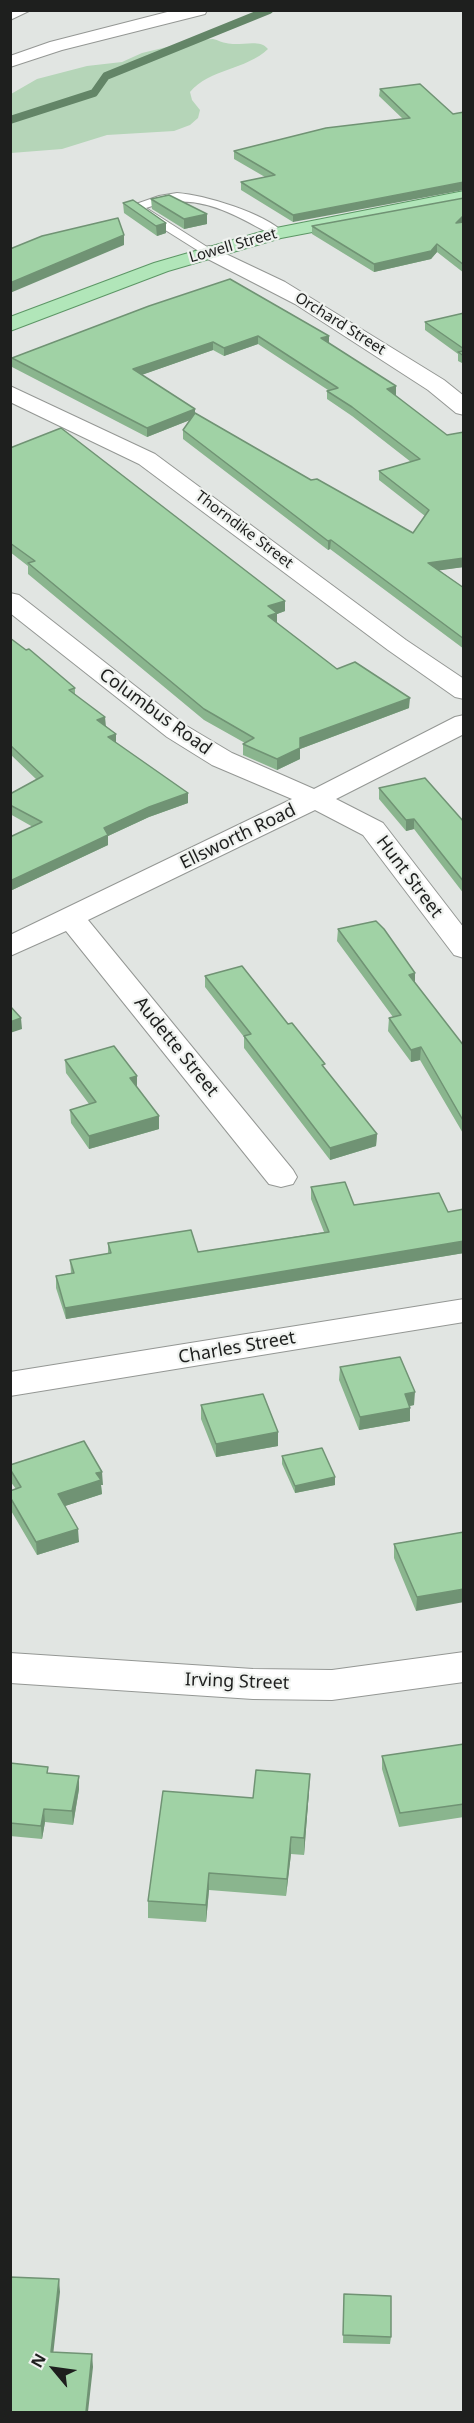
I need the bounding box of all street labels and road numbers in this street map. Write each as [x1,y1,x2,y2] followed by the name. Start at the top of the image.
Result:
[187,225,279,267] street label: Lowell Street
[291,289,389,359] street label: Orchard Street
[192,487,296,573] street label: Thorndike Street
[95,664,215,760] street label: Columbus Road
[177,800,299,874] street label: Ellsworth Road
[371,832,447,922] street label: Hunt Street
[129,993,223,1101] street label: Audette Street
[177,1327,297,1369] street label: Charles Street
[184,1669,290,1695] street label: Irving Street

